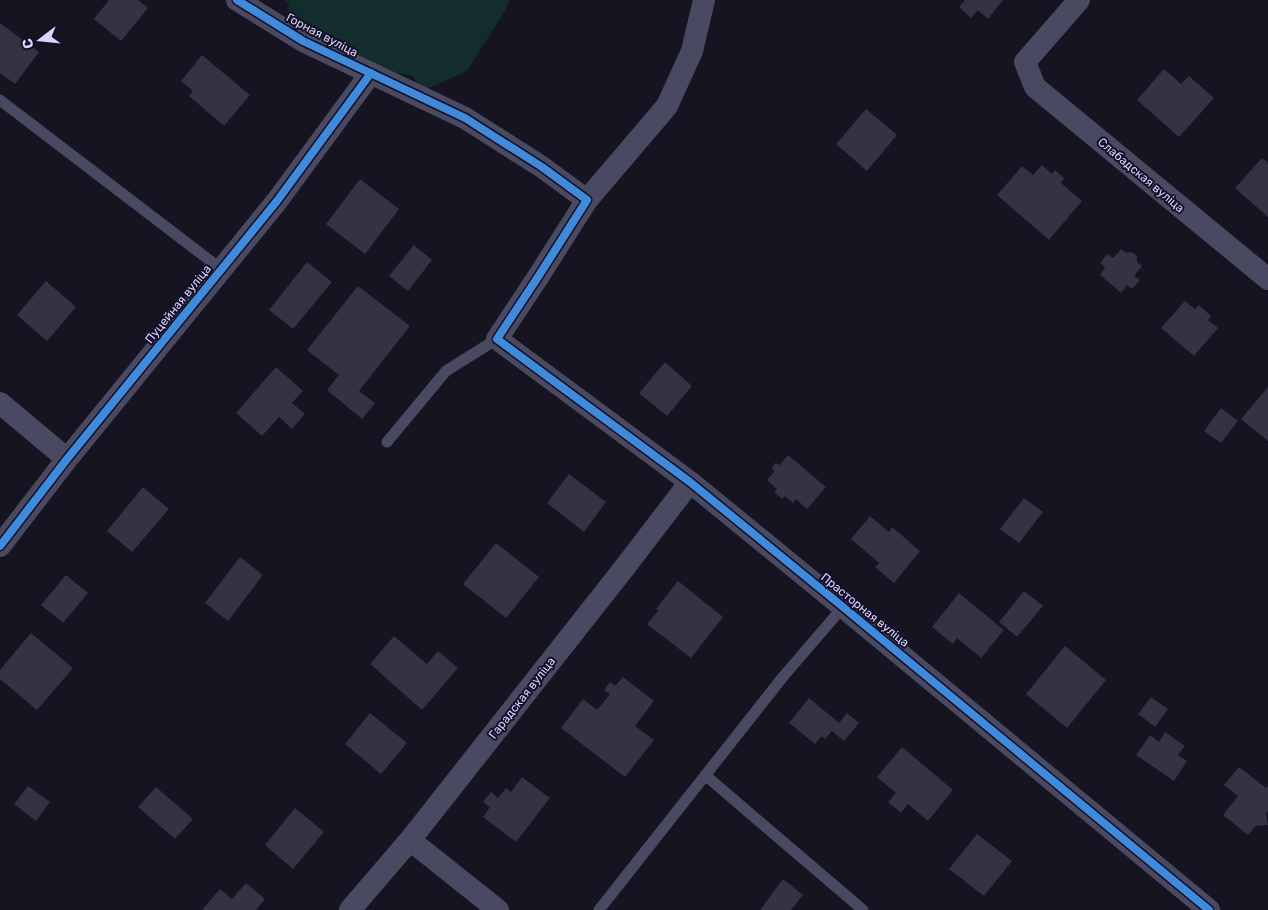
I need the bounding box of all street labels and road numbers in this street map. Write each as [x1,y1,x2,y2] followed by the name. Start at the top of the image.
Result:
[284,10,360,60] street label: Горная вуліца
[1095,135,1187,215] street label: Слабадская вуліца
[142,262,214,346] street label: Пуцейная вуліца
[818,570,912,650] street label: Прасторная вуліца
[486,654,558,742] street label: Гарадская вуліца

